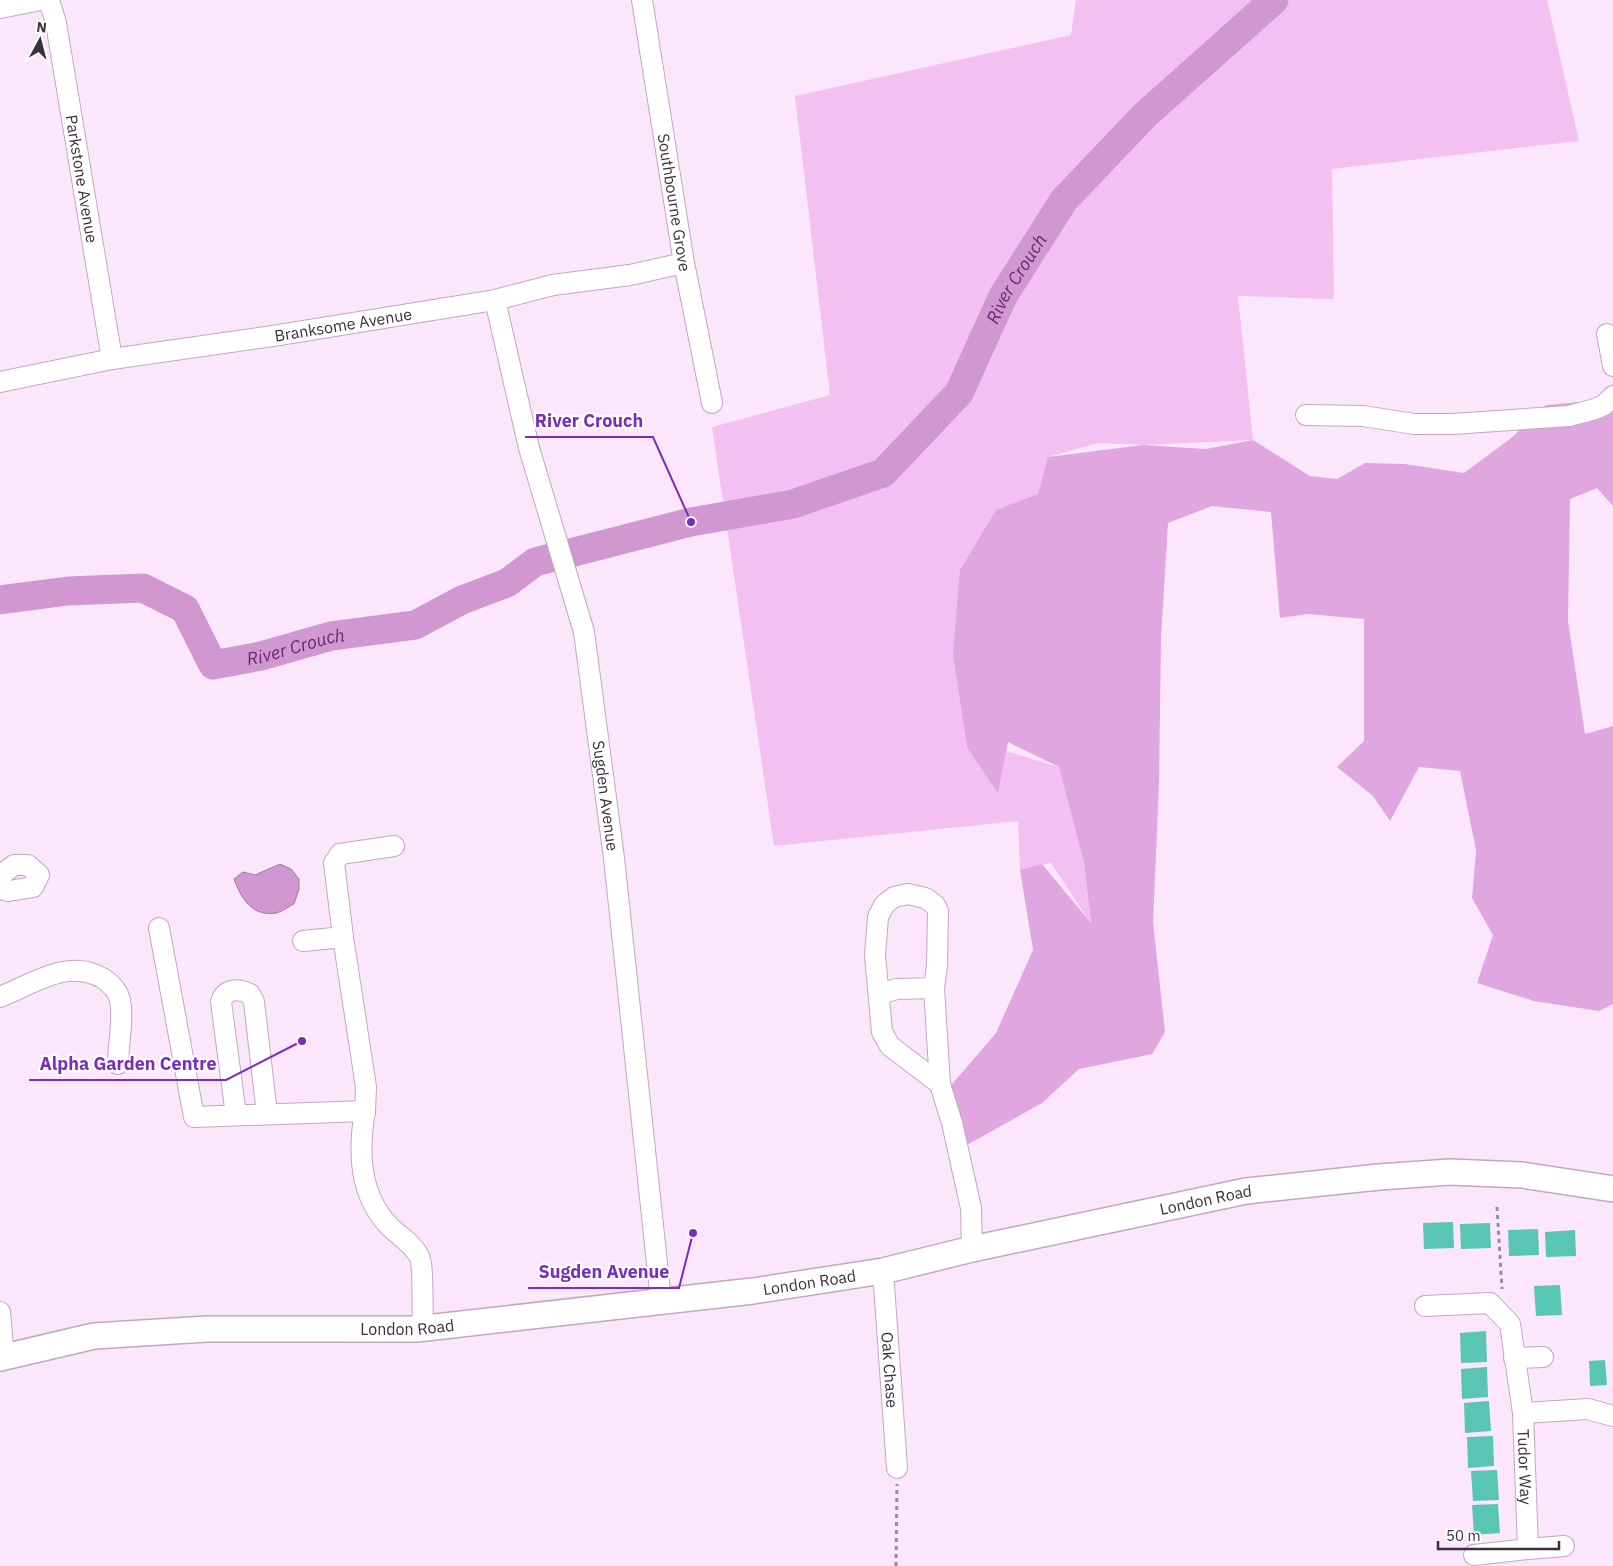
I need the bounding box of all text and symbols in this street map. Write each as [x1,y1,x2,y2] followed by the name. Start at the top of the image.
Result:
[15,15,65,65] north arrow
[35,18,48,37] text: N
[61,113,103,245] street label: Parkstone Avenue
[653,132,695,273] street label: Southbourne Grove
[981,229,1051,327] water label: River Crouch
[273,304,414,346] street label: Branksome Avenue
[525,404,653,437] callout: River Crouch
[535,409,643,432] text: River Crouch
[245,623,346,670] water label: River Crouch
[588,739,623,852] street label: Sugden Avenue
[29,1047,226,1080] callout: Alpha Garden Centre
[39,1052,217,1075] text: Alpha Garden Centre
[1158,1180,1253,1219] street label: London Road
[528,1255,679,1288] callout: Sugden Avenue
[539,1260,669,1283] text: Sugden Avenue
[762,1265,857,1299] street label: London Road
[360,1315,455,1339] street label: London Road
[877,1331,903,1409] street label: Oak Chase
[1514,1429,1536,1505] street label: Tudor Way
[1438,1518,1559,1550] scale bar
[1446,1526,1481,1545] text: 50 m

